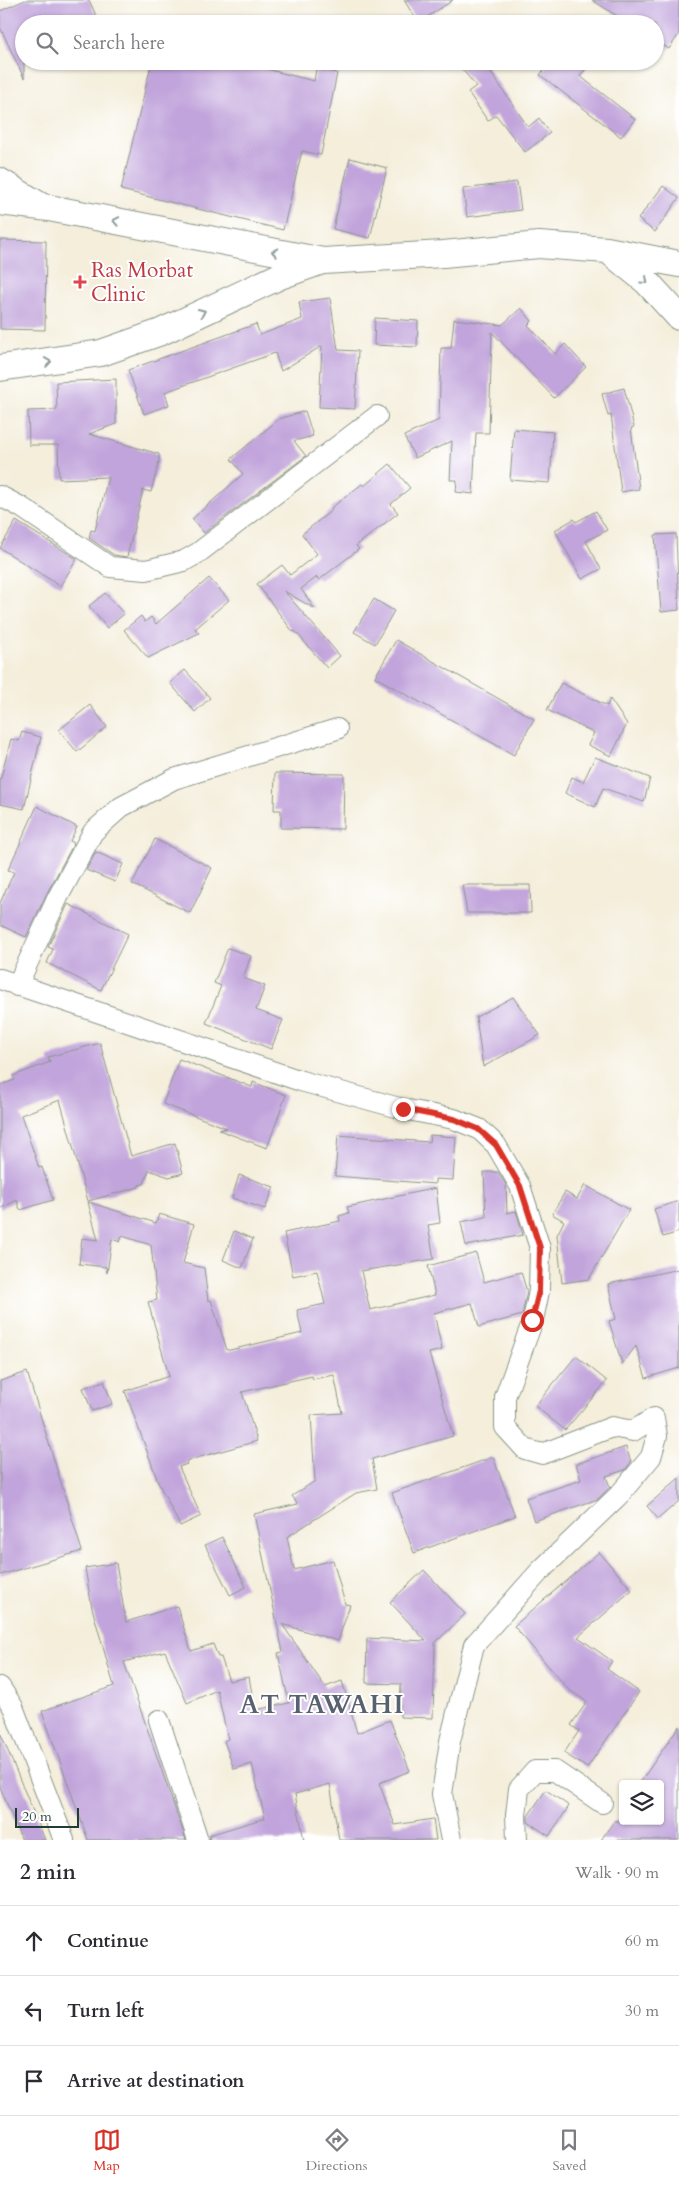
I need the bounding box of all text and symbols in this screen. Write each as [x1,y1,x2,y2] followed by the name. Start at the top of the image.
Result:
[15,15,664,70] search box
[33,29,61,57] icon: search
[73,30,165,56] text: Search here
[111,216,120,227] one-way arrow
[271,247,280,257] one-way arrow
[91,256,193,309] place label: Ras Morbat Clinic
[73,275,87,289] marker: Ras Morbat Clinic
[640,275,649,284] one-way arrow
[197,308,206,319] one-way arrow
[44,357,53,367] one-way arrow
[392,1098,415,1121] route end
[521,1309,544,1332] route start
[240,1687,404,1722] district label: AT TAWAHI
[619,1780,664,1825] map controls
[619,1780,664,1825] button: layers
[15,1805,79,1828] scale bar
[22,1807,52,1826] text: 20 m
[20,1858,76,1887] text: 2 min
[575,1862,659,1884] text: Walk · 90 m
[20,1927,48,1955] icon: ahead
[67,1928,149,1954] text: Continue
[625,1930,659,1952] text: 60 m
[20,1997,48,2025] icon: left
[67,1998,144,2024] text: Turn left
[625,2000,659,2022] text: 30 m
[20,2067,48,2095] icon: arrive
[67,2068,244,2094] text: Arrive at destination
[93,2126,121,2175] tab: Map
[306,2126,367,2175] tab: Directions
[552,2126,586,2175] tab: Saved

